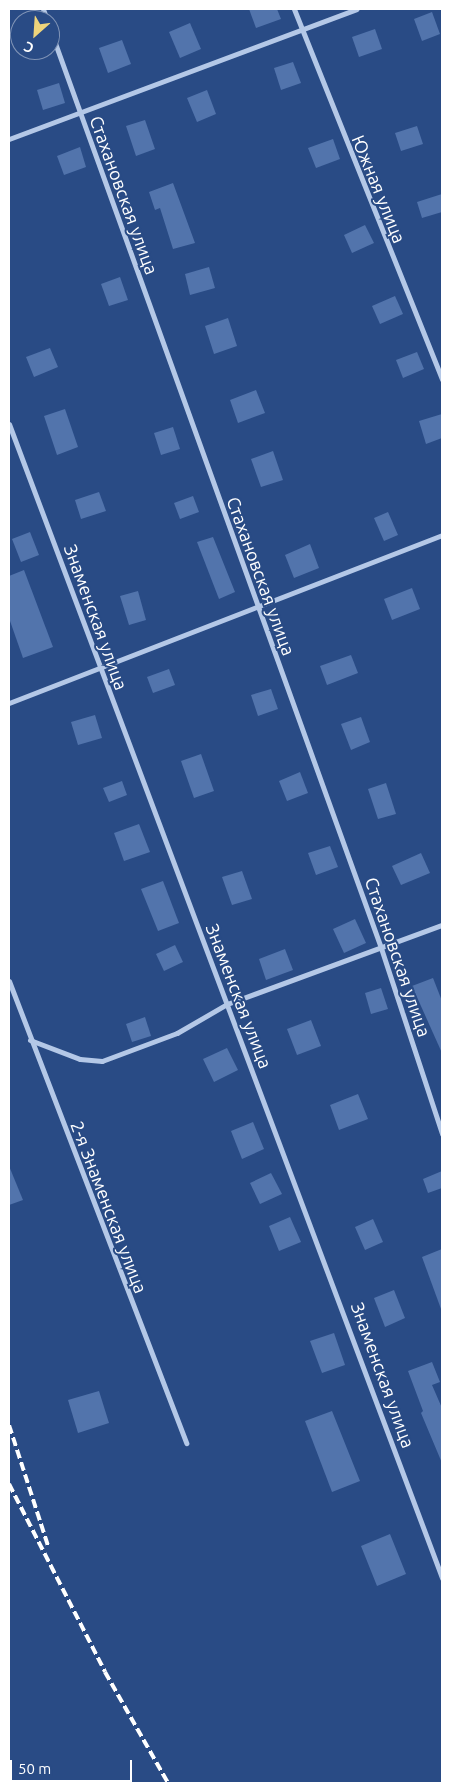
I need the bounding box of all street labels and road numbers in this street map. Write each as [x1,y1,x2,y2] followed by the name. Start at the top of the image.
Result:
[85,113,163,277] street label: Стахановская улица
[348,132,410,246] street label: Южная улица
[222,494,300,658] street label: Стахановская улица
[60,541,132,693] street label: Знаменская улица
[361,874,435,1040] street label: Стахановская улица
[201,921,277,1071] street label: Знаменская улица
[66,1118,152,1296] street label: 2-я Знаменская улица
[347,1299,419,1451] street label: Знаменская улица

